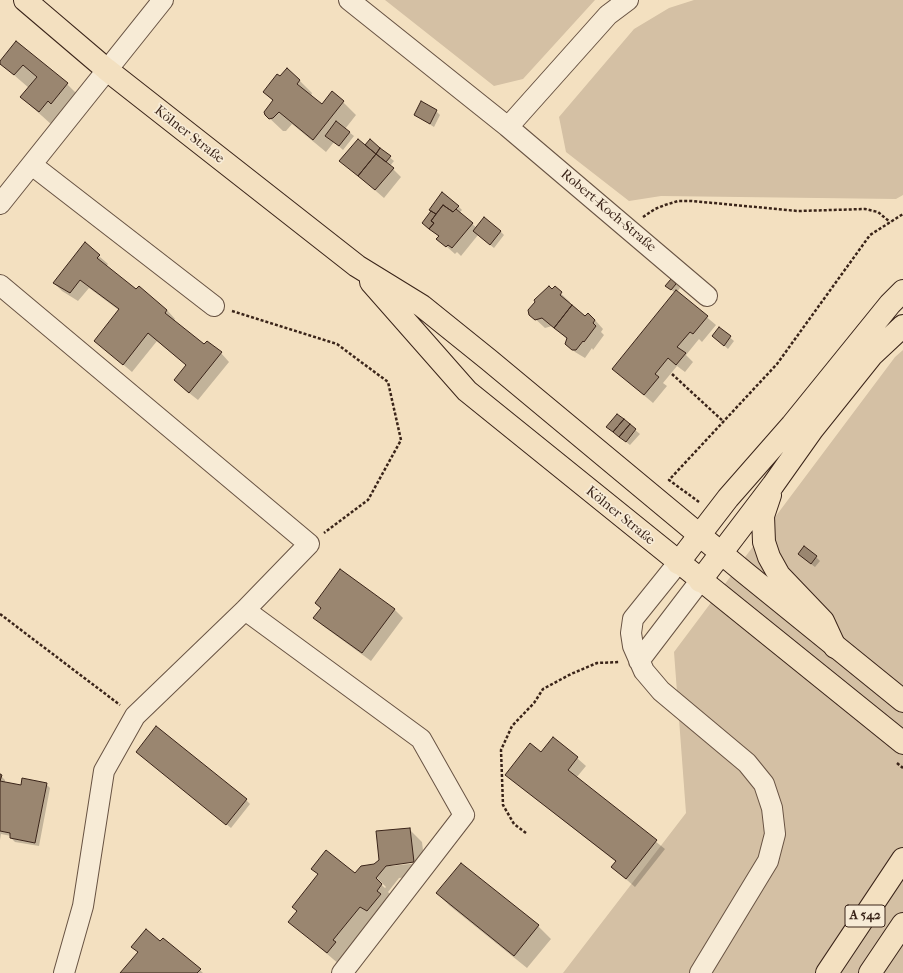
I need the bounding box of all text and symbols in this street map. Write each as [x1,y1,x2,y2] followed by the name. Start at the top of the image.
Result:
[151,103,227,167] street label: Kölner Straße
[557,166,659,256] street label: Robert-Koch-Straße
[582,483,658,549] street label: Kölner Straße
[845,905,885,927] road number: A 542

